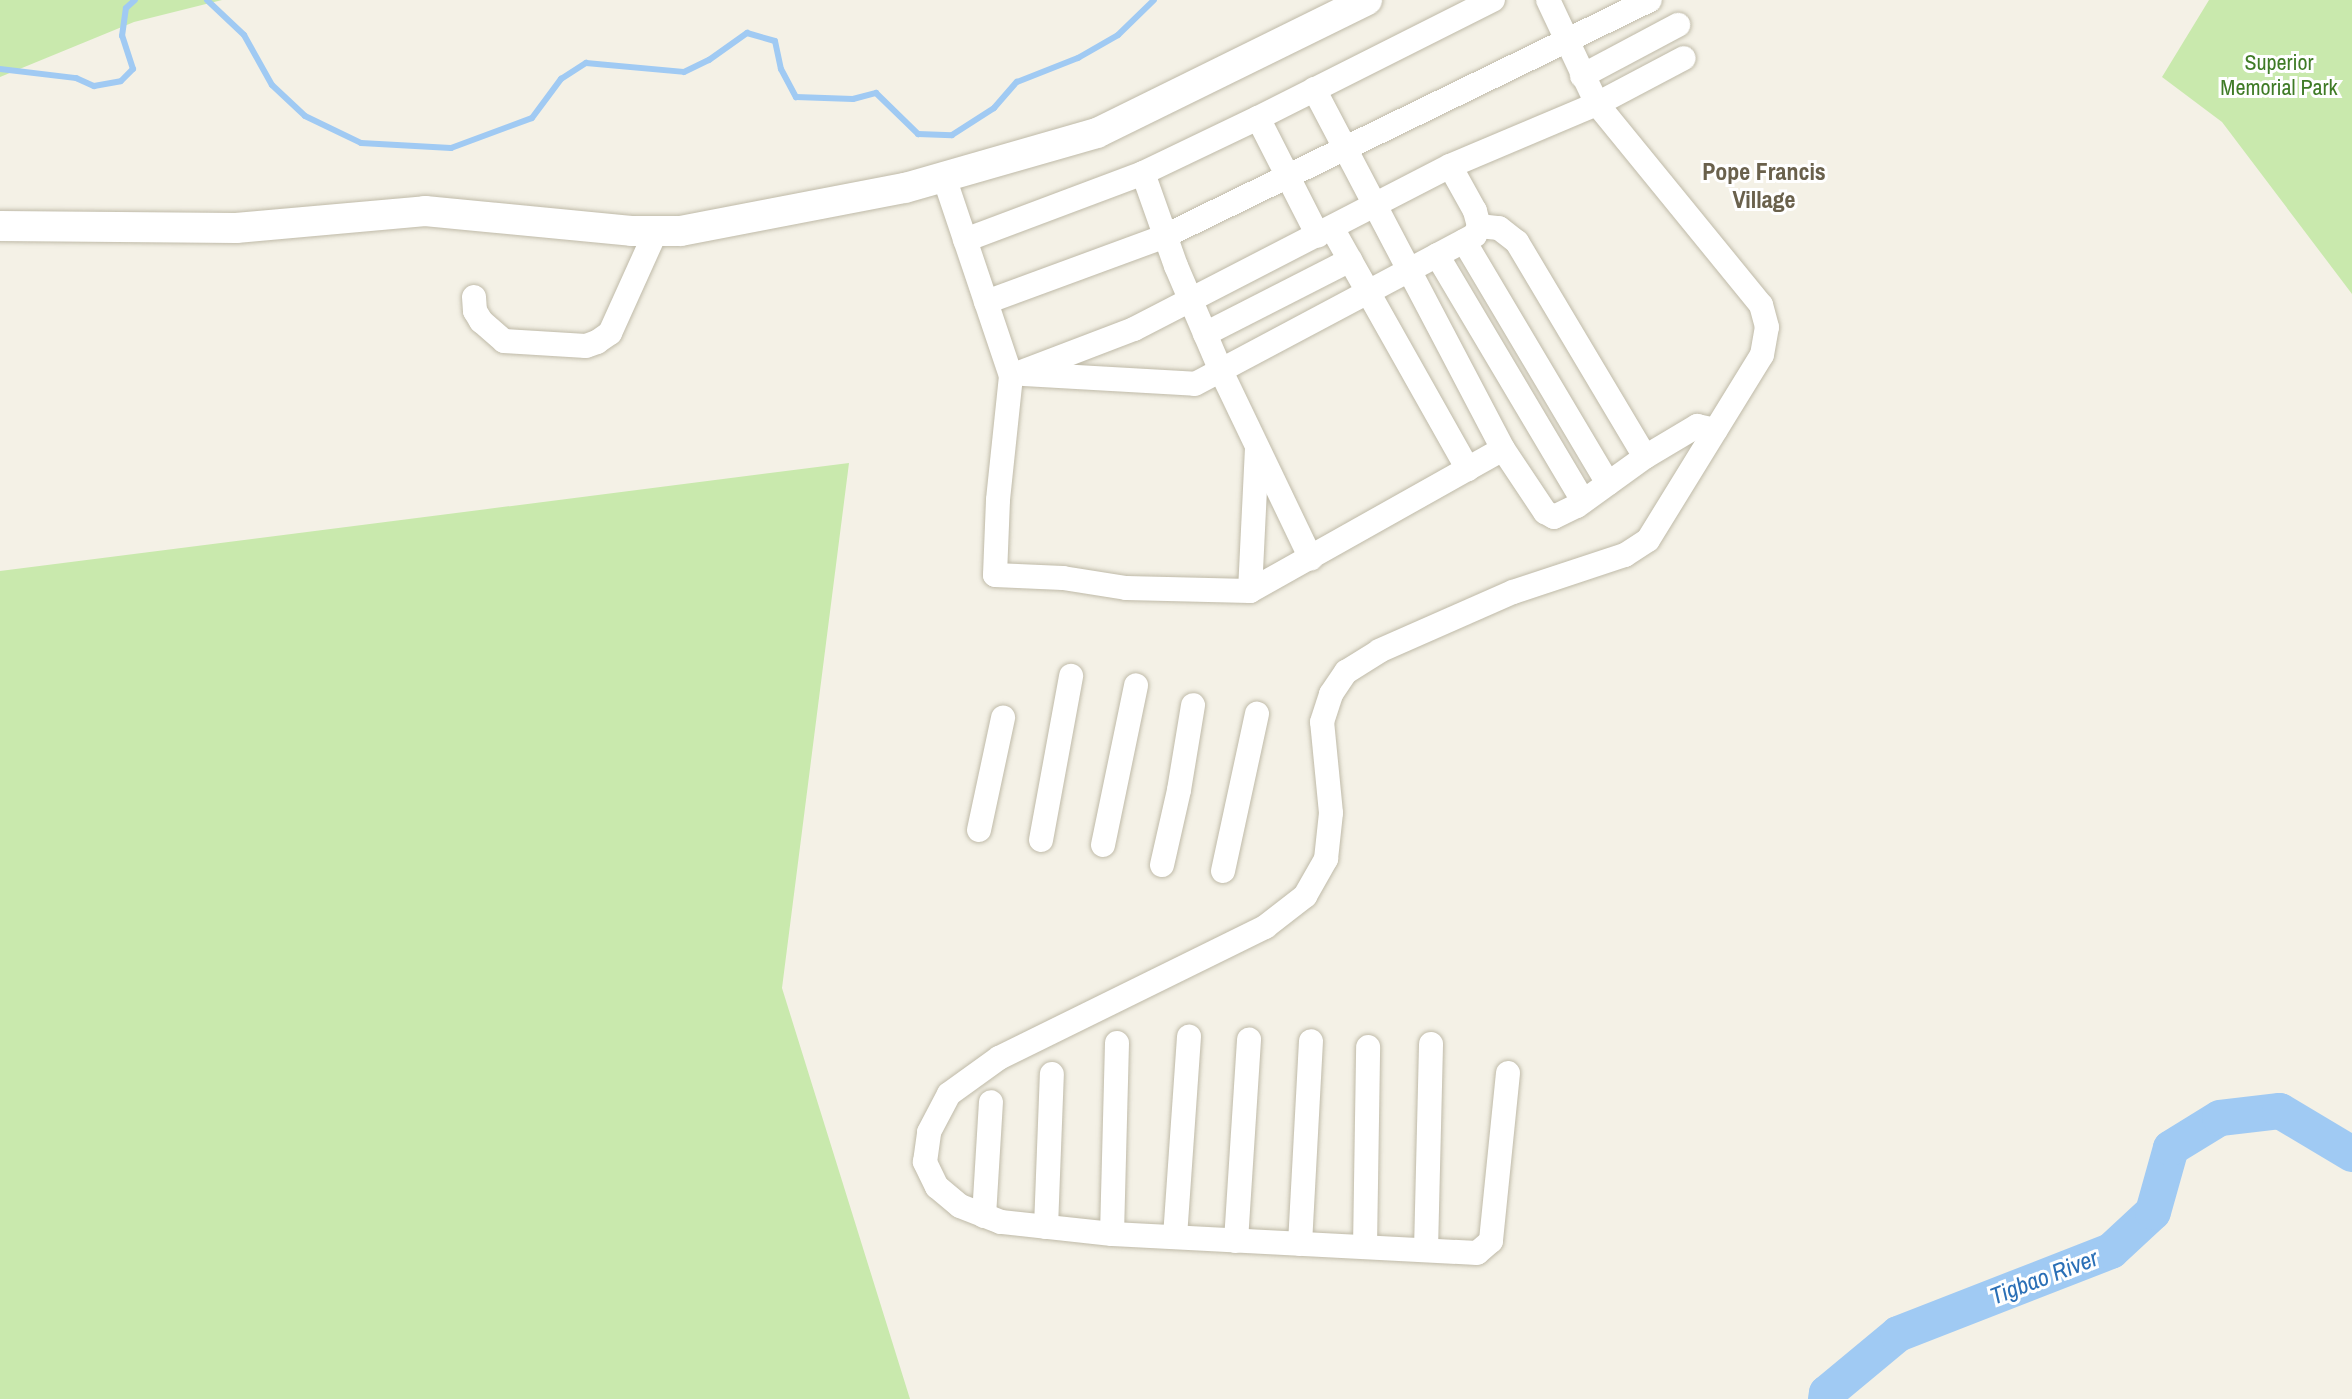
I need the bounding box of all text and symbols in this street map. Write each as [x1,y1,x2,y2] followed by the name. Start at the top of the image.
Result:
[2220,49,2338,100] park label: Superior Memorial Park
[1702,158,1826,214] district label: Pope Francis Village
[1986,1243,2102,1311] water label: Tigbao River

